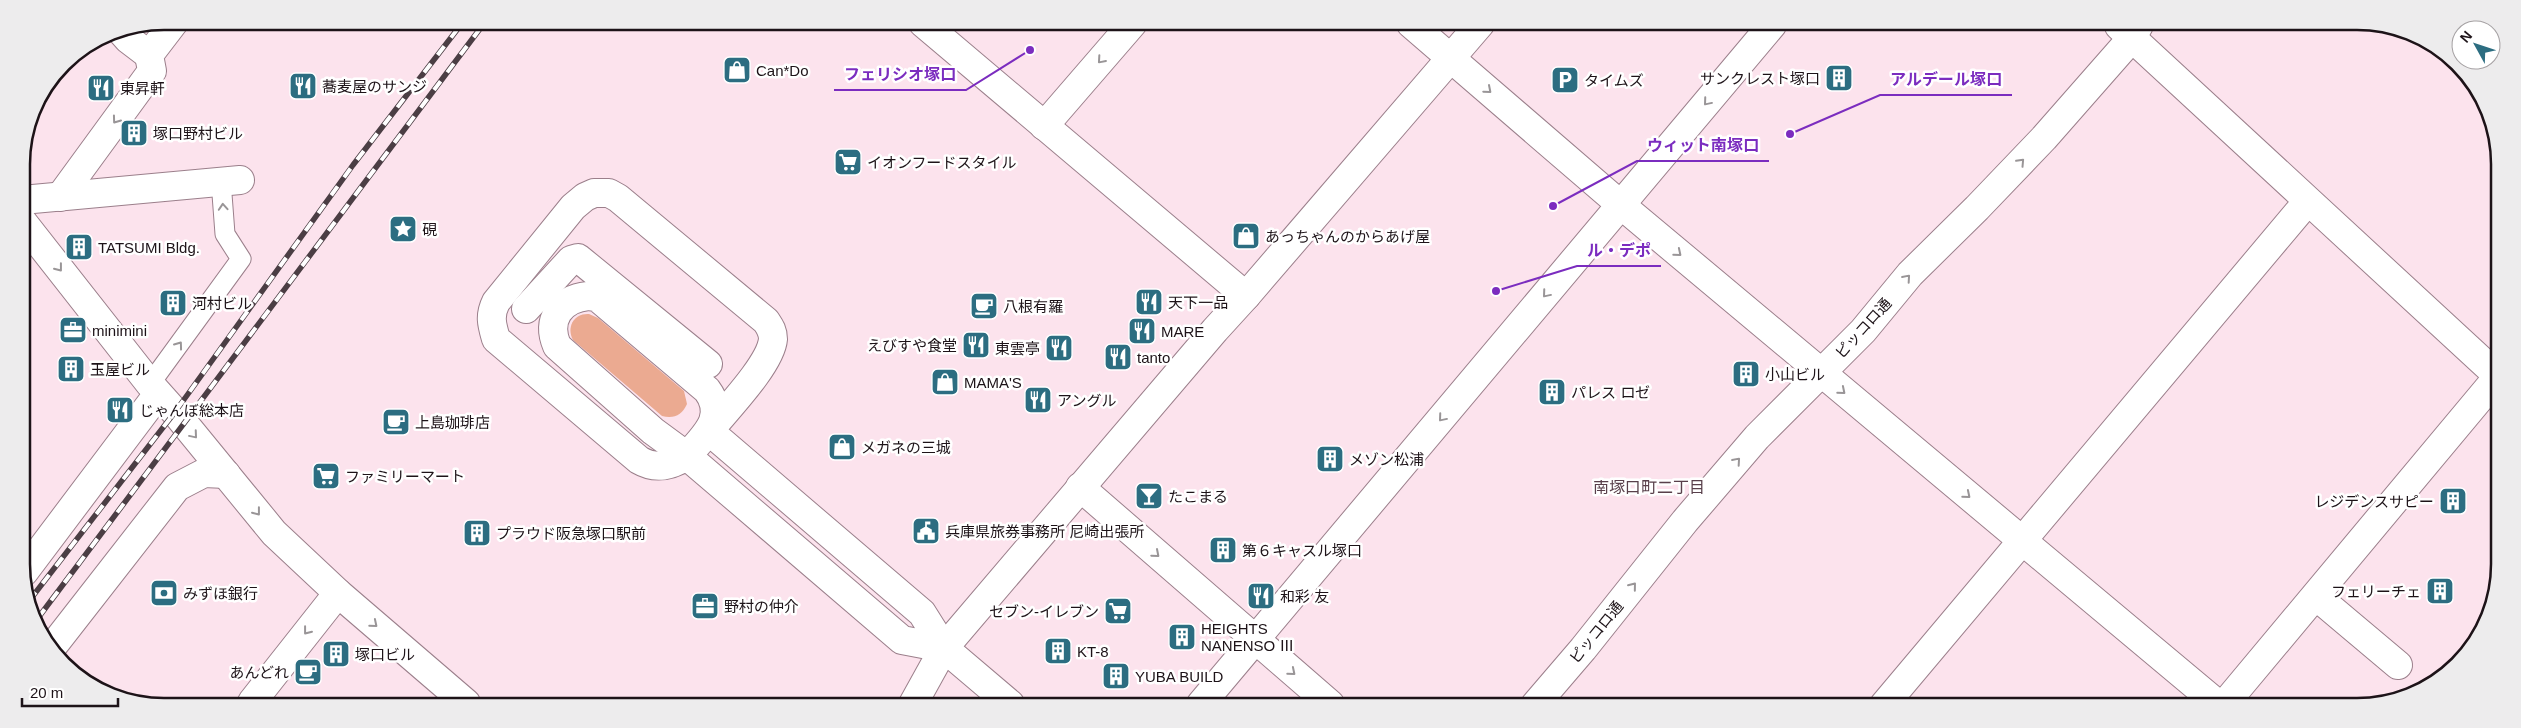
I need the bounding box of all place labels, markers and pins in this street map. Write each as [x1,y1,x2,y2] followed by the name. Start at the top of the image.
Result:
[722,55,752,85] shop icon: Can*Do
[834,59,966,90] callout: フェリシオ塚口
[756,62,809,79] place label: Can*Do
[1824,63,1854,93] building icon: サンクレスト塚口
[1880,64,2012,95] callout: アルデール塚口
[1550,65,1580,95] parking icon: タイムズ
[1700,70,1820,87] place label: サンクレスト塚口
[288,71,318,101] restaurant icon: 蕎麦屋のサンジ
[1584,72,1644,89] place label: タイムズ
[86,73,116,103] restaurant icon: 東昇軒
[322,78,427,95] place label: 蕎麦屋のサンジ
[120,80,165,97] place label: 東昇軒
[119,118,149,148] building icon: 塚口野村ビル
[153,125,243,142] place label: 塚口野村ビル
[1637,130,1769,161] callout: ウィット南塚口
[833,147,863,177] supermarket icon: イオンフードスタイル
[867,154,1017,171] place label: イオンフードスタイル
[388,214,418,244] place icon: 硯
[422,221,437,238] place label: 硯
[1231,221,1261,251] shop icon: あっちゃんのからあげ屋
[1265,228,1430,245] place label: あっちゃんのからあげ屋
[64,232,94,262] building icon: TATSUMI Bldg.
[1577,235,1661,266] callout: ル・デポ
[98,239,200,256] place label: TATSUMI Bldg.
[1134,287,1164,317] restaurant icon: 天下一品
[158,288,188,318] building icon: 河村ビル
[969,291,999,321] cafe icon: 八根有羅
[1168,294,1228,311] place label: 天下一品
[192,295,252,312] place label: 河村ビル
[1003,298,1063,315] place label: 八根有羅
[58,315,88,345] office icon: minimini
[1127,316,1157,346] restaurant icon: MARE
[92,322,147,339] place label: minimini
[1161,323,1204,340] place label: MARE
[961,330,991,360] restaurant icon: えびすや食堂
[1044,333,1074,363] restaurant icon: 東雲亭
[867,337,957,354] place label: えびすや食堂
[995,340,1040,357] place label: 東雲亭
[1103,342,1133,372] restaurant icon: tanto
[1137,349,1170,366] place label: tanto
[56,354,86,384] building icon: 玉屋ビル
[1731,359,1761,389] building icon: 小山ビル
[90,361,150,378] place label: 玉屋ビル
[1765,366,1825,383] place label: 小山ビル
[930,367,960,397] shop icon: MAMA'S
[964,374,1022,391] place label: MAMA'S
[1537,377,1567,407] building icon: パレス ロゼ
[1571,384,1650,401] place label: パレス ロゼ
[1023,385,1053,415] restaurant icon: アングル
[1057,392,1116,409] place label: アングル
[105,395,135,425] restaurant icon: じゃんぼ総本店
[139,402,244,419] place label: じゃんぼ総本店
[381,407,411,437] cafe icon: 上島珈琲店
[415,414,490,431] place label: 上島珈琲店
[827,432,857,462] shop icon: メガネの三城
[861,439,951,456] place label: メガネの三城
[1315,444,1345,474] building icon: メゾン松浦
[1349,451,1424,468] place label: メゾン松浦
[311,461,341,491] supermarket icon: ファミリーマート
[345,468,465,485] place label: ファミリーマート
[1134,481,1164,511] bar icon: たこまる
[2438,486,2468,516] building icon: レジデンスサピー
[1168,488,1228,505] place label: たこまる
[2314,493,2434,510] place label: レジデンスサピー
[911,516,941,546] public building icon: 兵庫県旅券事務所 尼崎出張所
[462,518,492,548] building icon: プラウド阪急塚口駅前
[945,523,1144,540] place label: 兵庫県旅券事務所 尼崎出張所
[496,525,646,542] place label: プラウド阪急塚口駅前
[1208,535,1238,565] building icon: 第６キャスル塚口
[1242,542,1362,559] place label: 第６キャスル塚口
[2425,576,2455,606] building icon: フェリーチェ
[149,578,179,608] bank icon: みずほ銀行
[1246,581,1276,611] restaurant icon: 和彩 友
[2331,583,2421,600] place label: フェリーチェ
[183,585,258,602] place label: みずほ銀行
[1280,588,1329,605] place label: 和彩 友
[690,591,720,621] office icon: 野村の仲介
[1103,596,1133,626] supermarket icon: セブン-イレブン
[724,598,799,615] place label: 野村の仲介
[989,603,1099,620] place label: セブン-イレブン
[1201,620,1294,654] place label: HEIGHTS NANENSO Ⅲ
[1167,622,1197,652] building icon: HEIGHTS NANENSO Ⅲ
[1043,636,1073,666] building icon: KT-8
[321,639,351,669] building icon: 塚口ビル
[1077,643,1109,660] place label: KT-8
[355,646,415,663] place label: 塚口ビル
[293,657,323,687] cafe icon: あんどれ
[1101,661,1131,691] building icon: YUBA BUILD
[229,664,289,681] place label: あんどれ
[1135,668,1224,685] place label: YUBA BUILD

